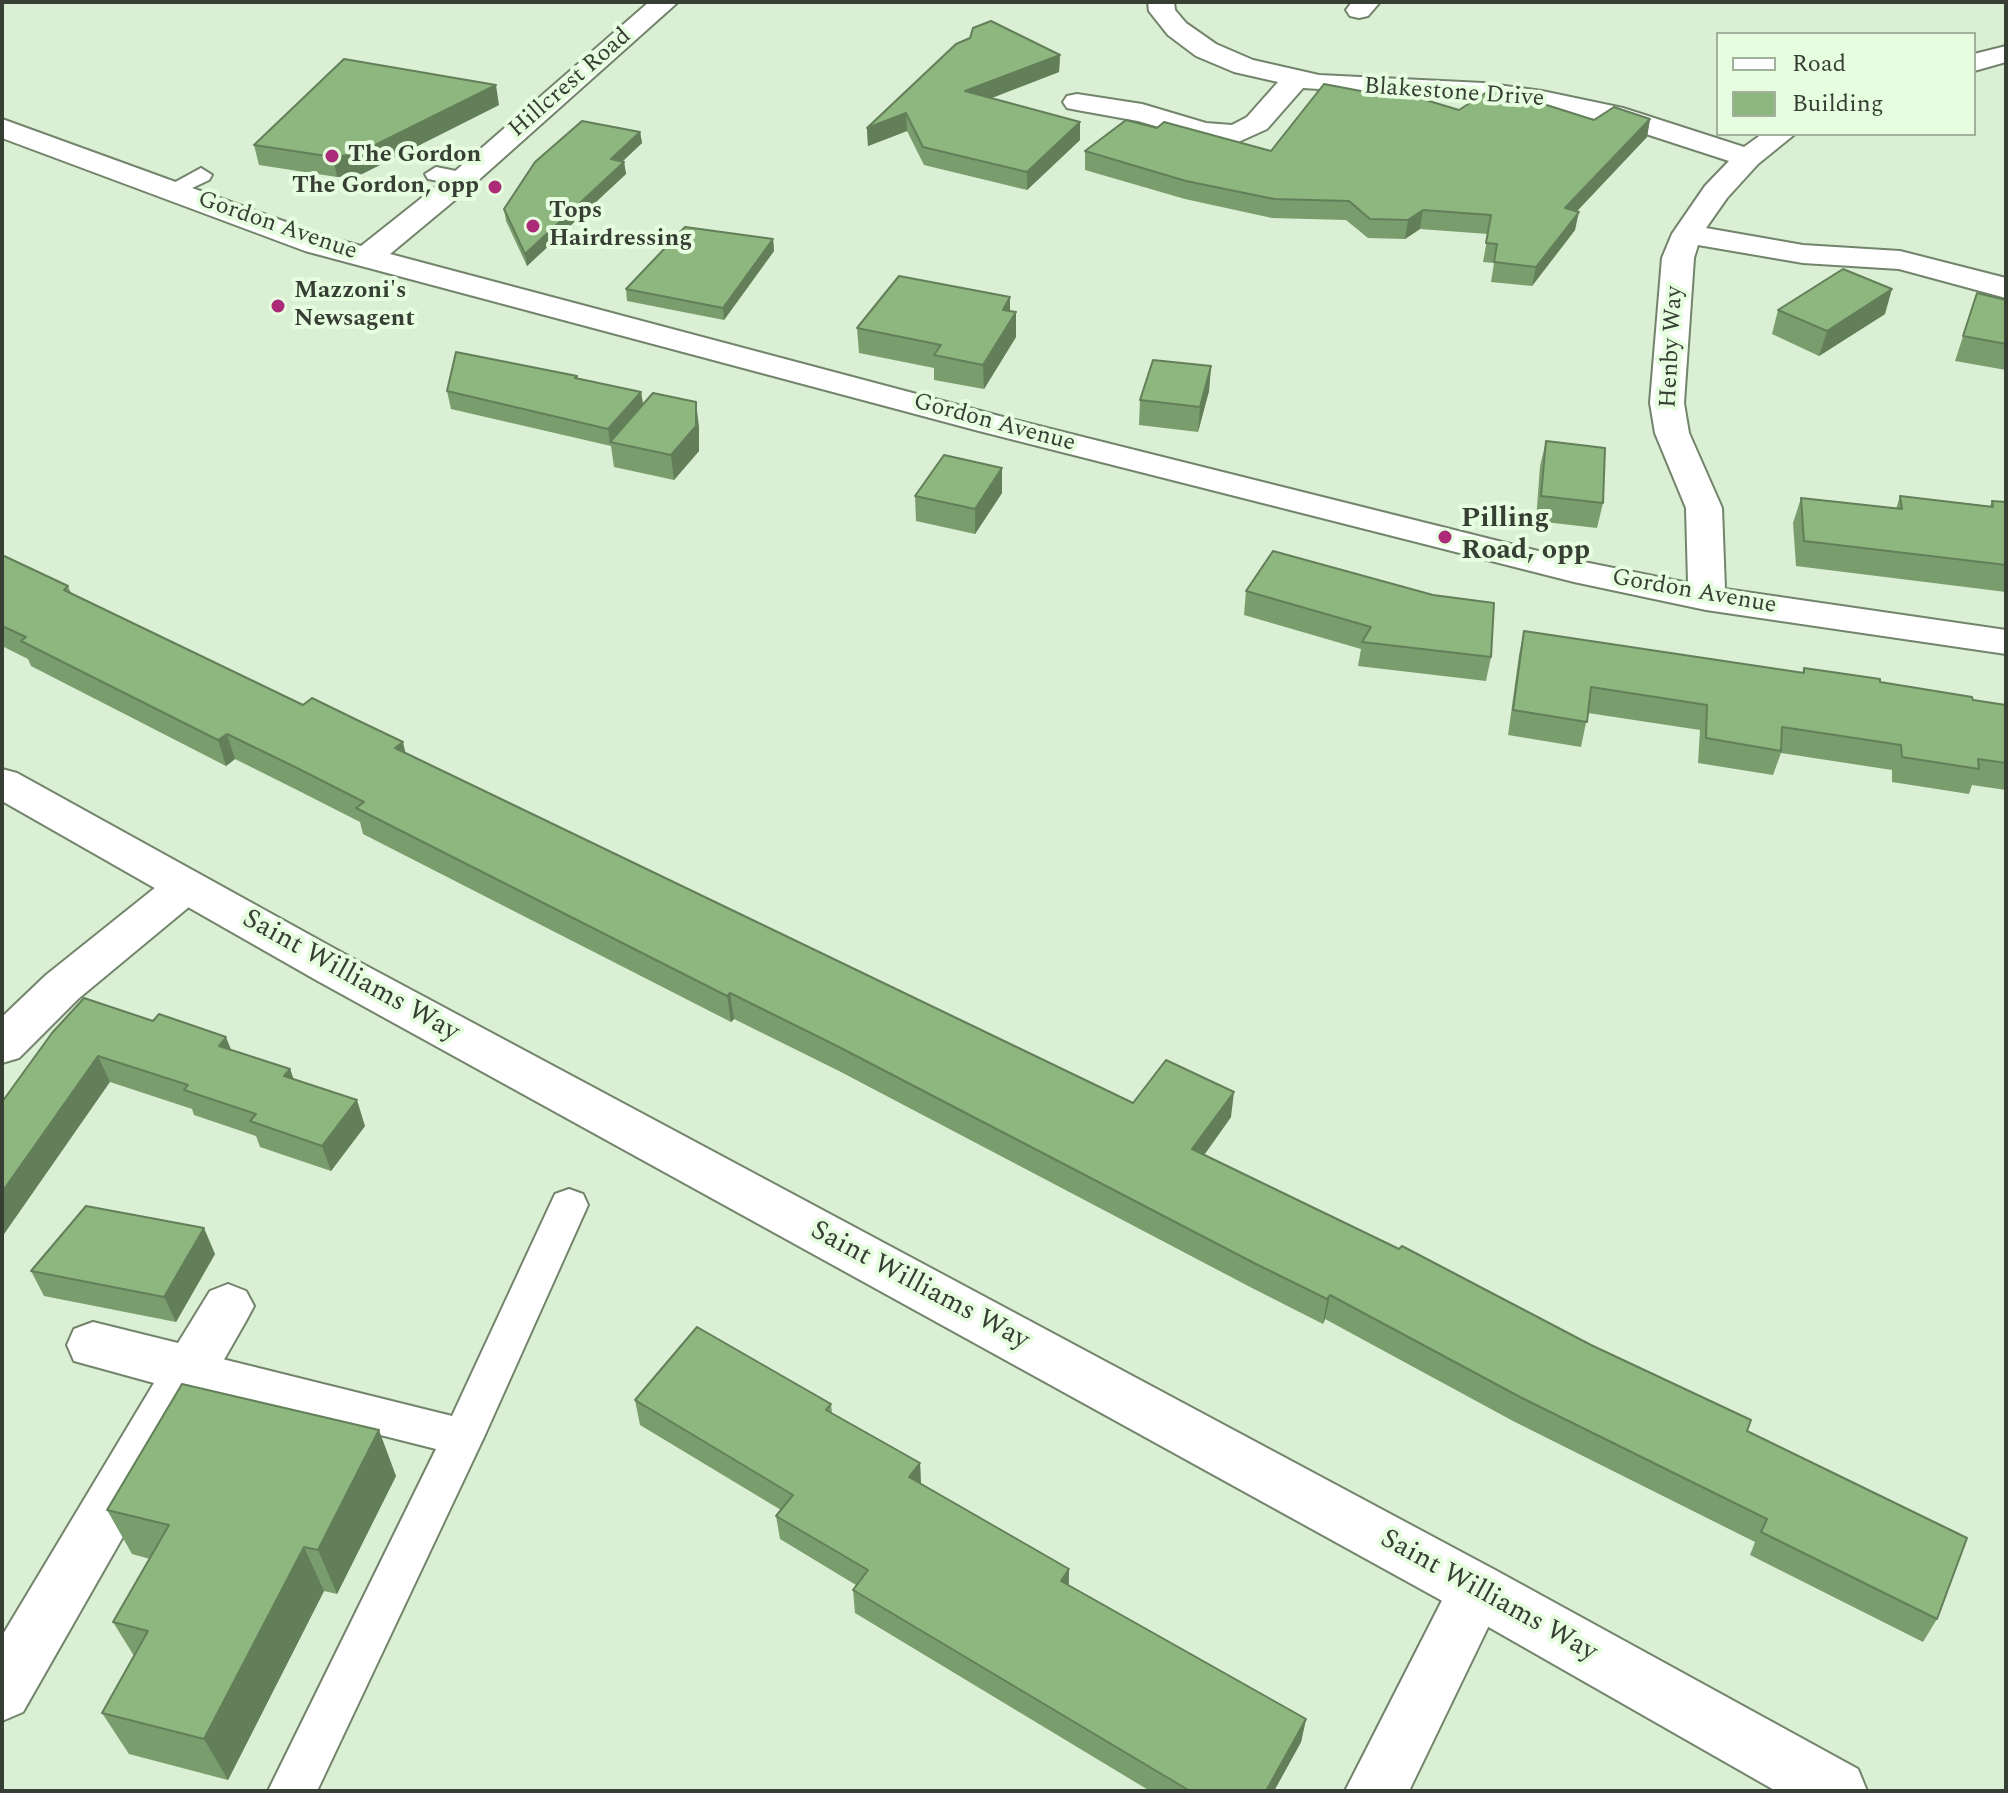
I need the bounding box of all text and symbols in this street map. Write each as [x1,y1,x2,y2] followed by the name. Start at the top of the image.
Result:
[504,23,638,145] street label: Hillcrest Road
[1716,32,1976,136] legend
[1792,46,1846,82] text: Road
[1363,73,1545,115] street label: Blakestone Drive
[1792,86,1884,122] text: Building
[348,142,481,170] place label: The Gordon
[323,147,341,165] marker: The Gordon
[292,173,479,201] place label: The Gordon, opp
[486,178,504,196] marker: The Gordon, opp
[194,186,360,268] street label: Gordon Avenue
[549,198,692,254] place label: Tops Hairdressing
[524,217,542,235] marker: Tops Hairdressing
[294,278,415,334] place label: Mazzoni's Newsagent
[1655,285,1691,409] street label: Henby Way
[269,297,287,315] marker: Mazzoni's Newsagent
[910,389,1078,459] street label: Gordon Avenue
[1461,504,1590,570] place label: Pilling Road, opp
[1436,528,1454,546] marker: Pilling Road, opp
[1610,564,1778,622] street label: Gordon Avenue
[236,903,464,1051] street label: Saint Williams Way
[804,1215,1034,1359] street label: Saint Williams Way
[1374,1523,1602,1671] street label: Saint Williams Way

